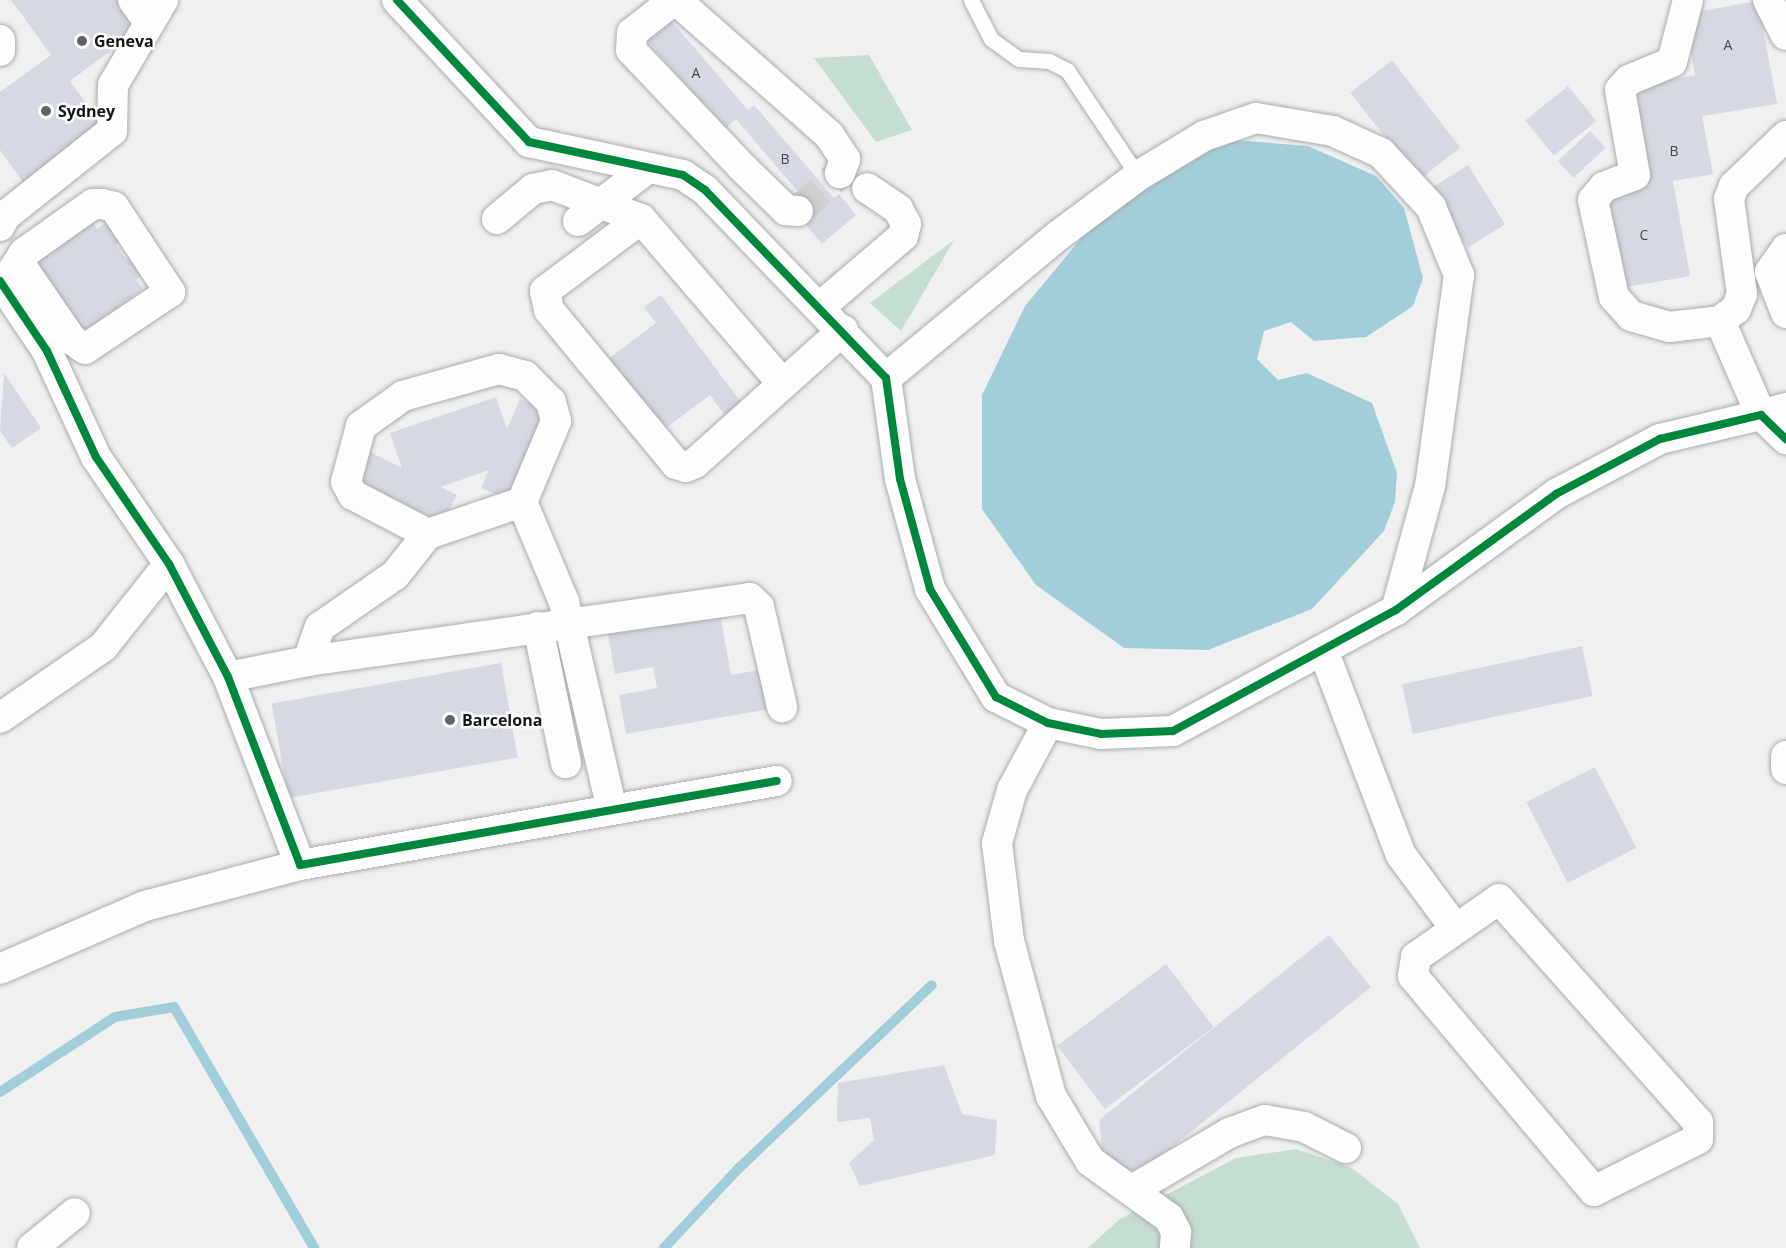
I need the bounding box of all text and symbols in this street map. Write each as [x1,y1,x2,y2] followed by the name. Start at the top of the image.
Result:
[94,31,154,51] place label: Geneva
[75,34,89,48] marker: Geneva
[1724,37,1732,53] house number: A
[692,65,700,81] house number: A
[58,101,115,121] place label: Sydney
[39,104,53,118] marker: Sydney
[1669,143,1679,159] house number: B
[780,151,790,167] house number: B
[1640,227,1648,243] house number: C
[462,710,542,730] place label: Barcelona
[443,713,457,727] marker: Barcelona

